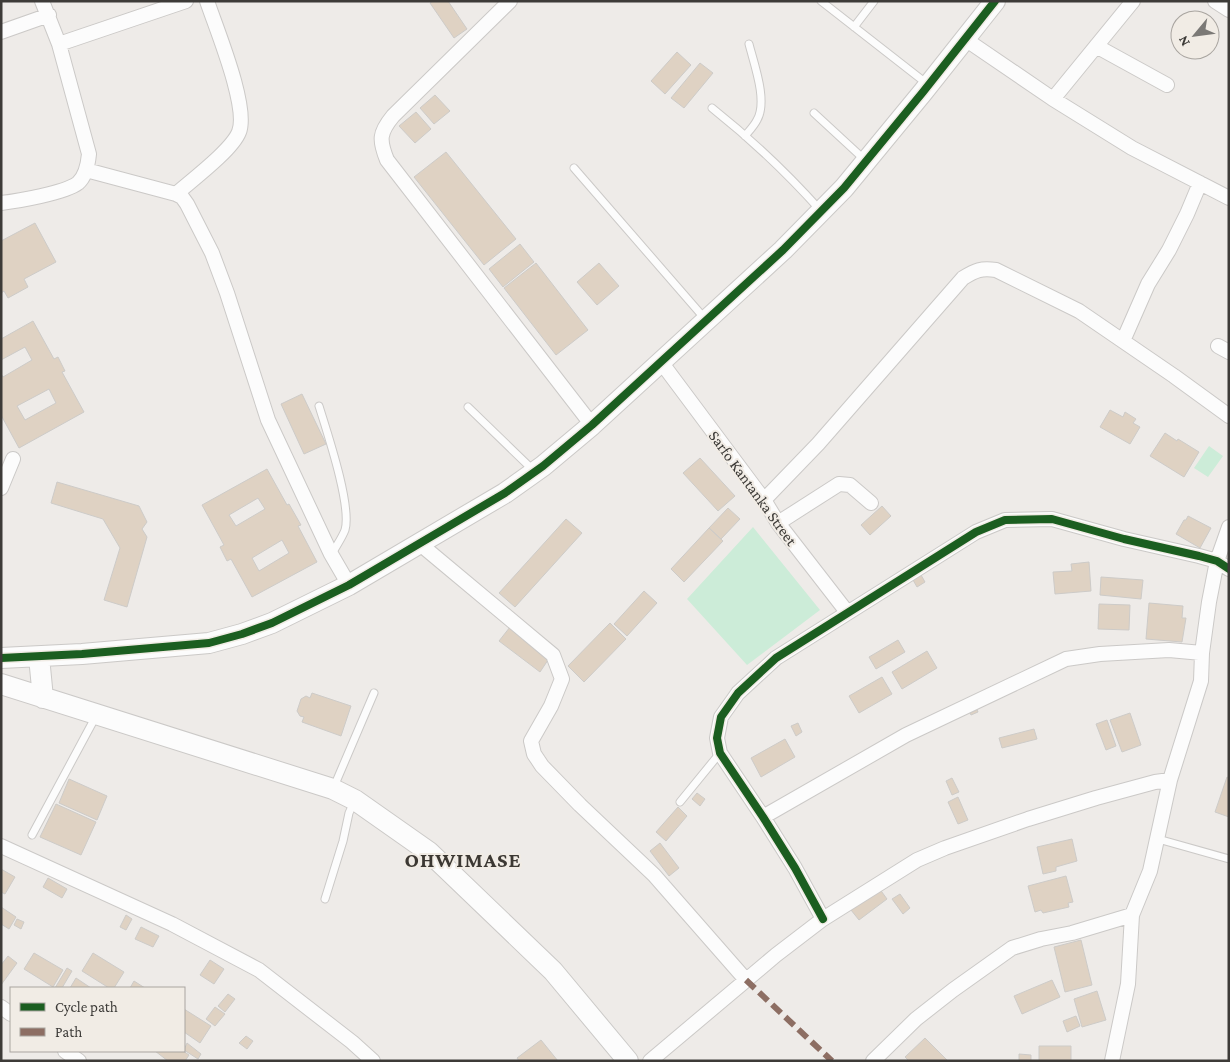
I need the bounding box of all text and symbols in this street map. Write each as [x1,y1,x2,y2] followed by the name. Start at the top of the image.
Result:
[1170,10,1220,60] north arrow
[1174,33,1193,49] text: N
[706,427,801,549] street label: Sarfo Kantanka Street
[404,848,522,872] district label: OHWIMASE
[10,987,185,1052] legend
[55,999,118,1016] text: Cycle path
[55,1024,82,1040] text: Path

